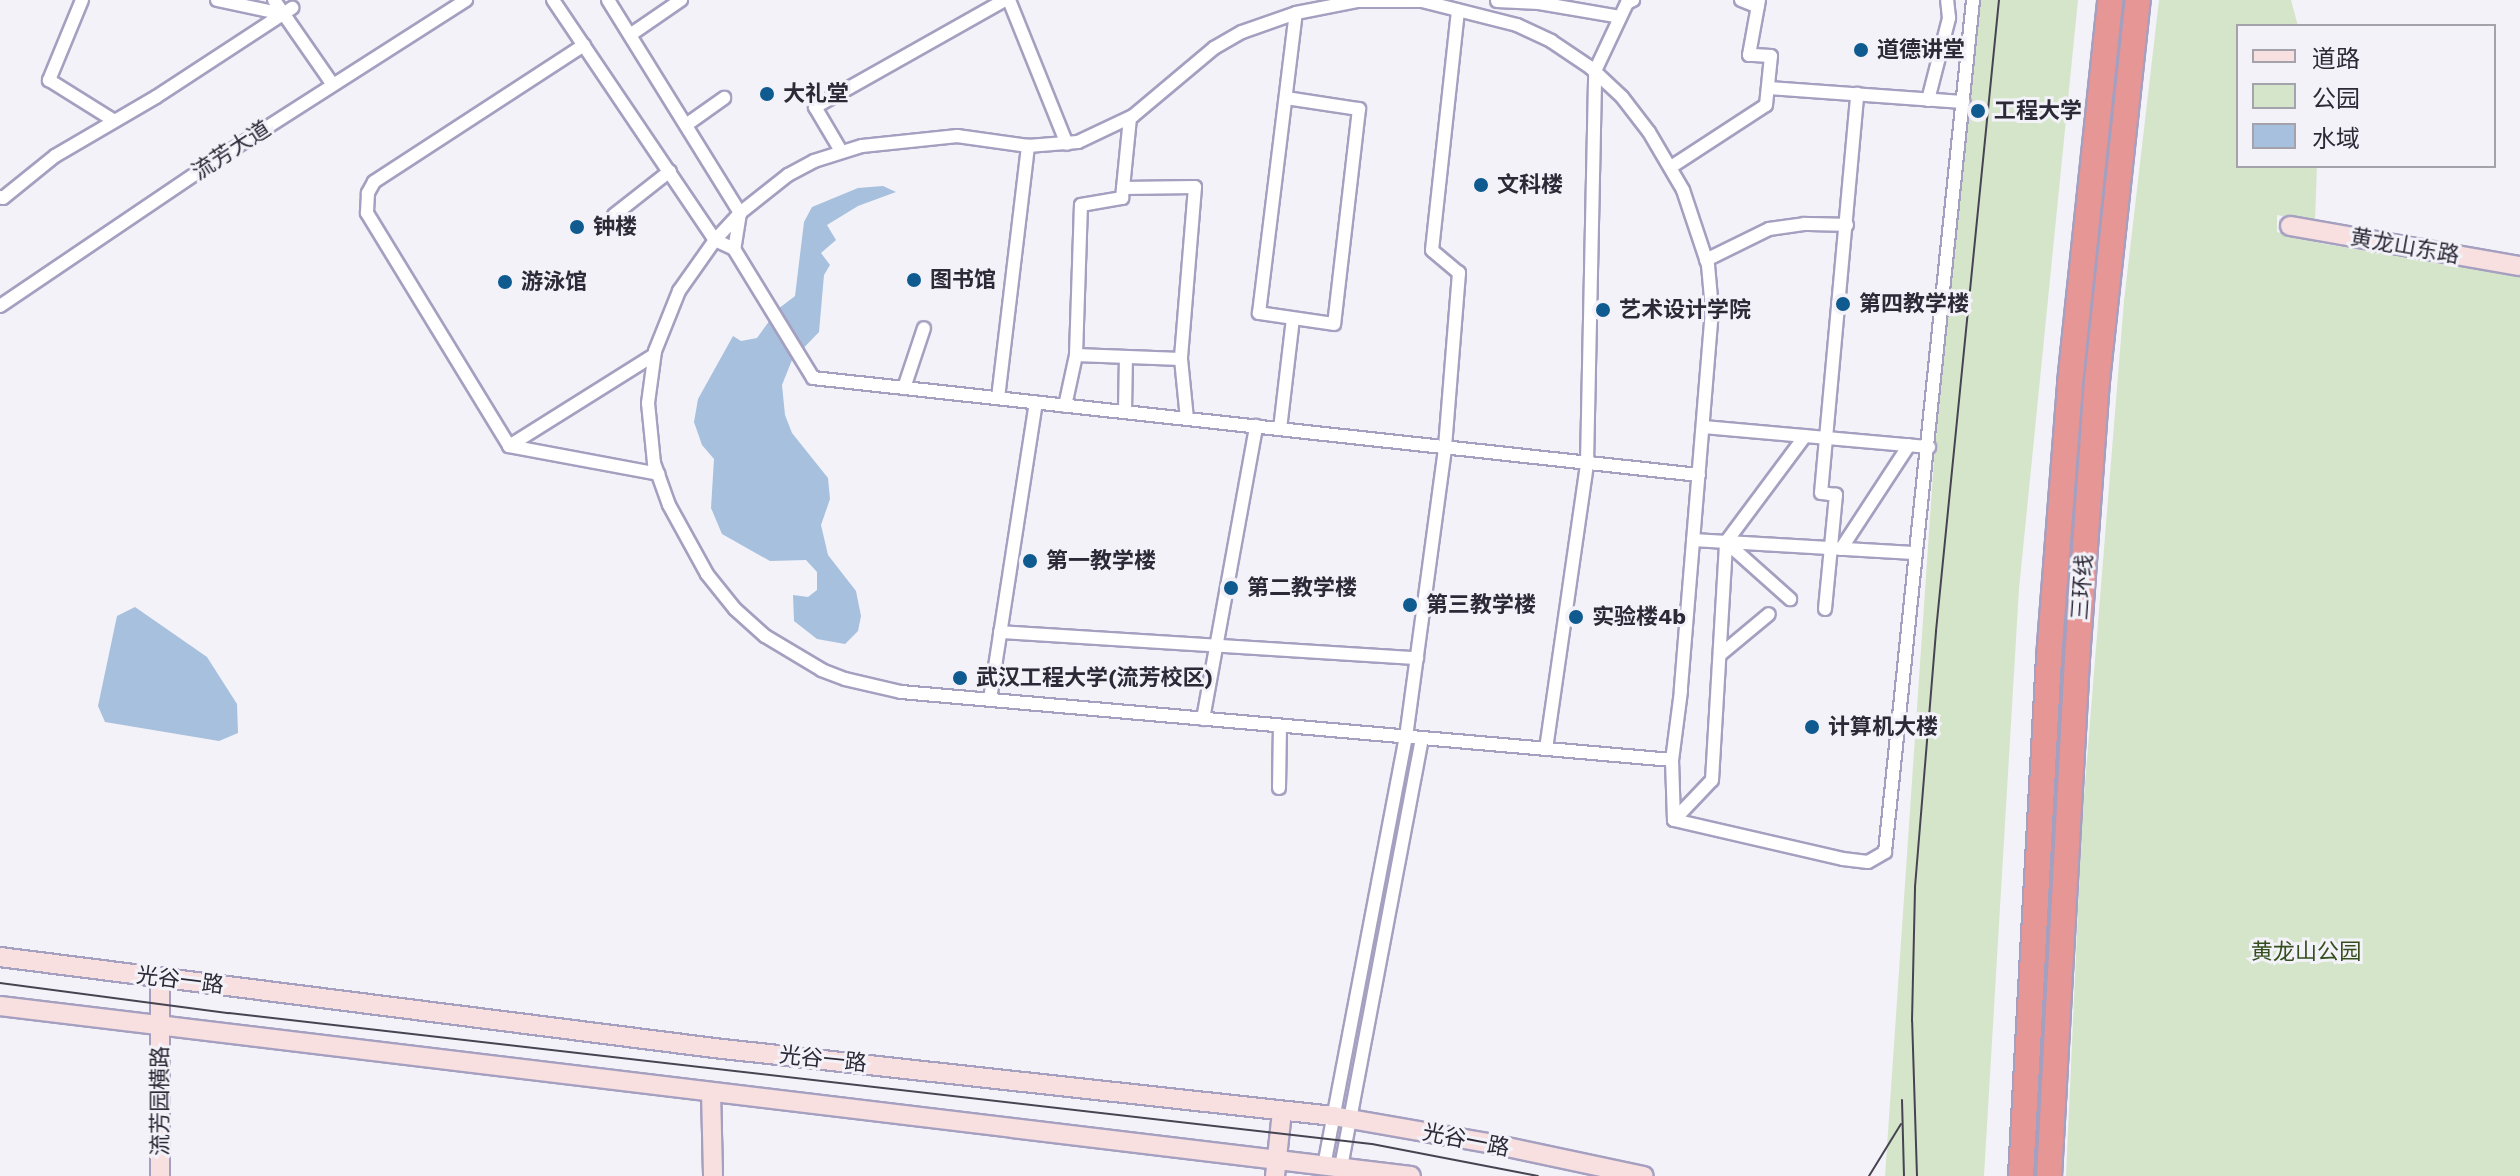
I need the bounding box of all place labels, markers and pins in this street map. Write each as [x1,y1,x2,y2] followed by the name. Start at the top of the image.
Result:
[1877,37,1965,63] place label: 道德讲堂
[1852,41,1870,59] marker: 道德讲堂
[783,81,849,107] place label: 大礼堂
[758,85,776,103] marker: 大礼堂
[1994,98,2082,124] place label: 工程大学
[1969,102,1987,120] marker: 工程大学
[1497,172,1563,198] place label: 文科楼
[1472,176,1490,194] marker: 文科楼
[593,214,637,240] place label: 钟楼
[568,218,586,236] marker: 钟楼
[930,267,996,293] place label: 图书馆
[521,269,587,295] place label: 游泳馆
[905,271,923,289] marker: 图书馆
[496,273,514,291] marker: 游泳馆
[1859,291,1969,317] place label: 第四教学楼
[1834,295,1852,313] marker: 第四教学楼
[1619,297,1751,323] place label: 艺术设计学院
[1594,301,1612,319] marker: 艺术设计学院
[1046,548,1156,574] place label: 第一教学楼
[1021,552,1039,570] marker: 第一教学楼
[1247,575,1357,601] place label: 第二教学楼
[1222,579,1240,597] marker: 第二教学楼
[1426,592,1536,618] place label: 第三教学楼
[1401,596,1419,614] marker: 第三教学楼
[1592,604,1686,630] place label: 实验楼4b
[1567,608,1585,626] marker: 实验楼4b
[976,665,1213,691] place label: 武汉工程大学(流芳校区)
[951,669,969,687] marker: 武汉工程大学(流芳校区)
[1828,714,1938,740] place label: 计算机大楼
[1803,718,1821,736] marker: 计算机大楼

